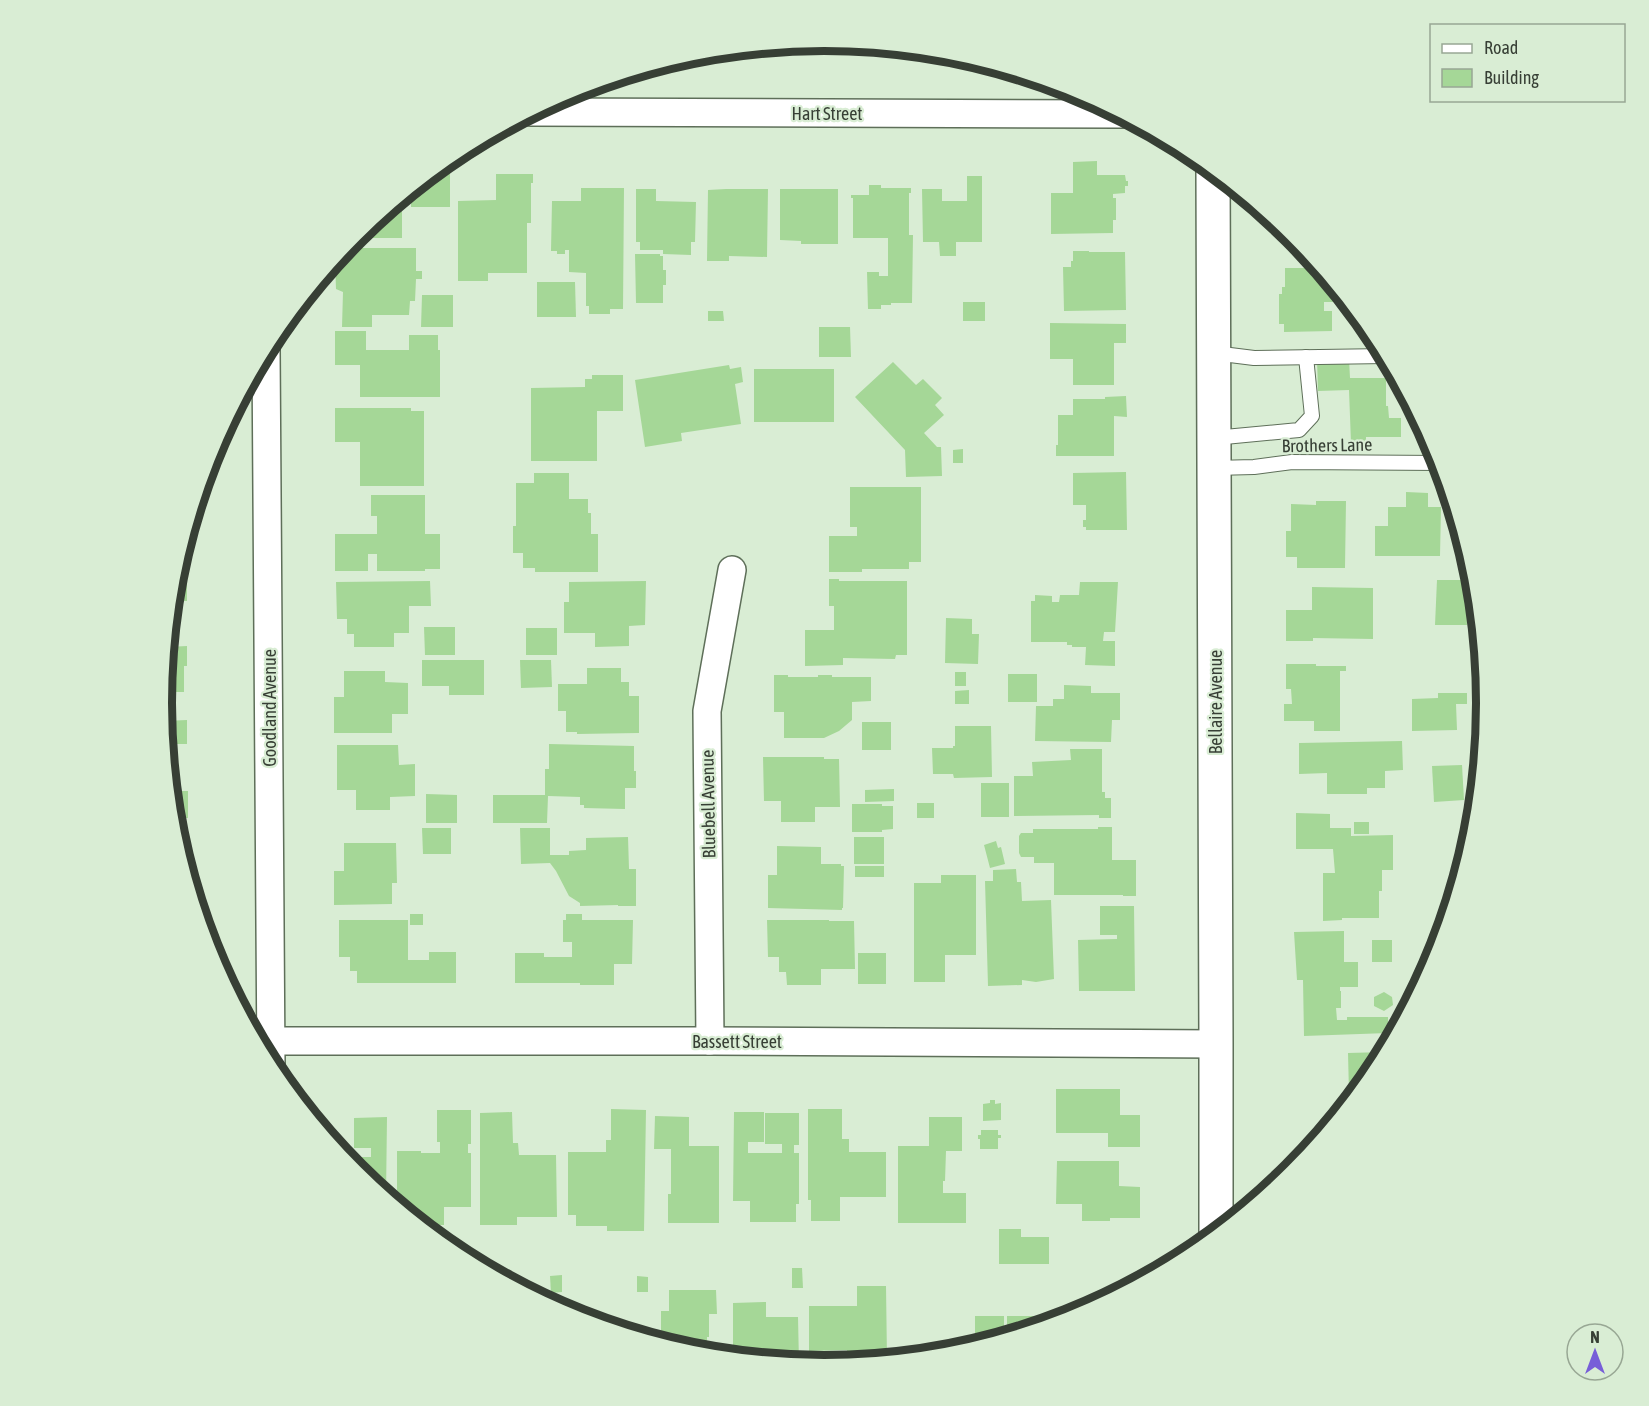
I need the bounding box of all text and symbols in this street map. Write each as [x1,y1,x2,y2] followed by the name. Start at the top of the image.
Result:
[1430,24,1625,102] legend
[1484,37,1518,58] text: Road
[1484,67,1539,88] text: Building
[791,103,863,124] street label: Hart Street
[1281,434,1373,456] street label: Brothers Lane
[259,649,280,767] street label: Goodland Avenue
[1205,650,1226,754] street label: Bellaire Avenue
[697,749,719,859] street label: Bluebell Avenue
[692,1031,782,1052] street label: Bassett Street
[1565,1322,1625,1382] north arrow
[1590,1328,1600,1346] text: N

